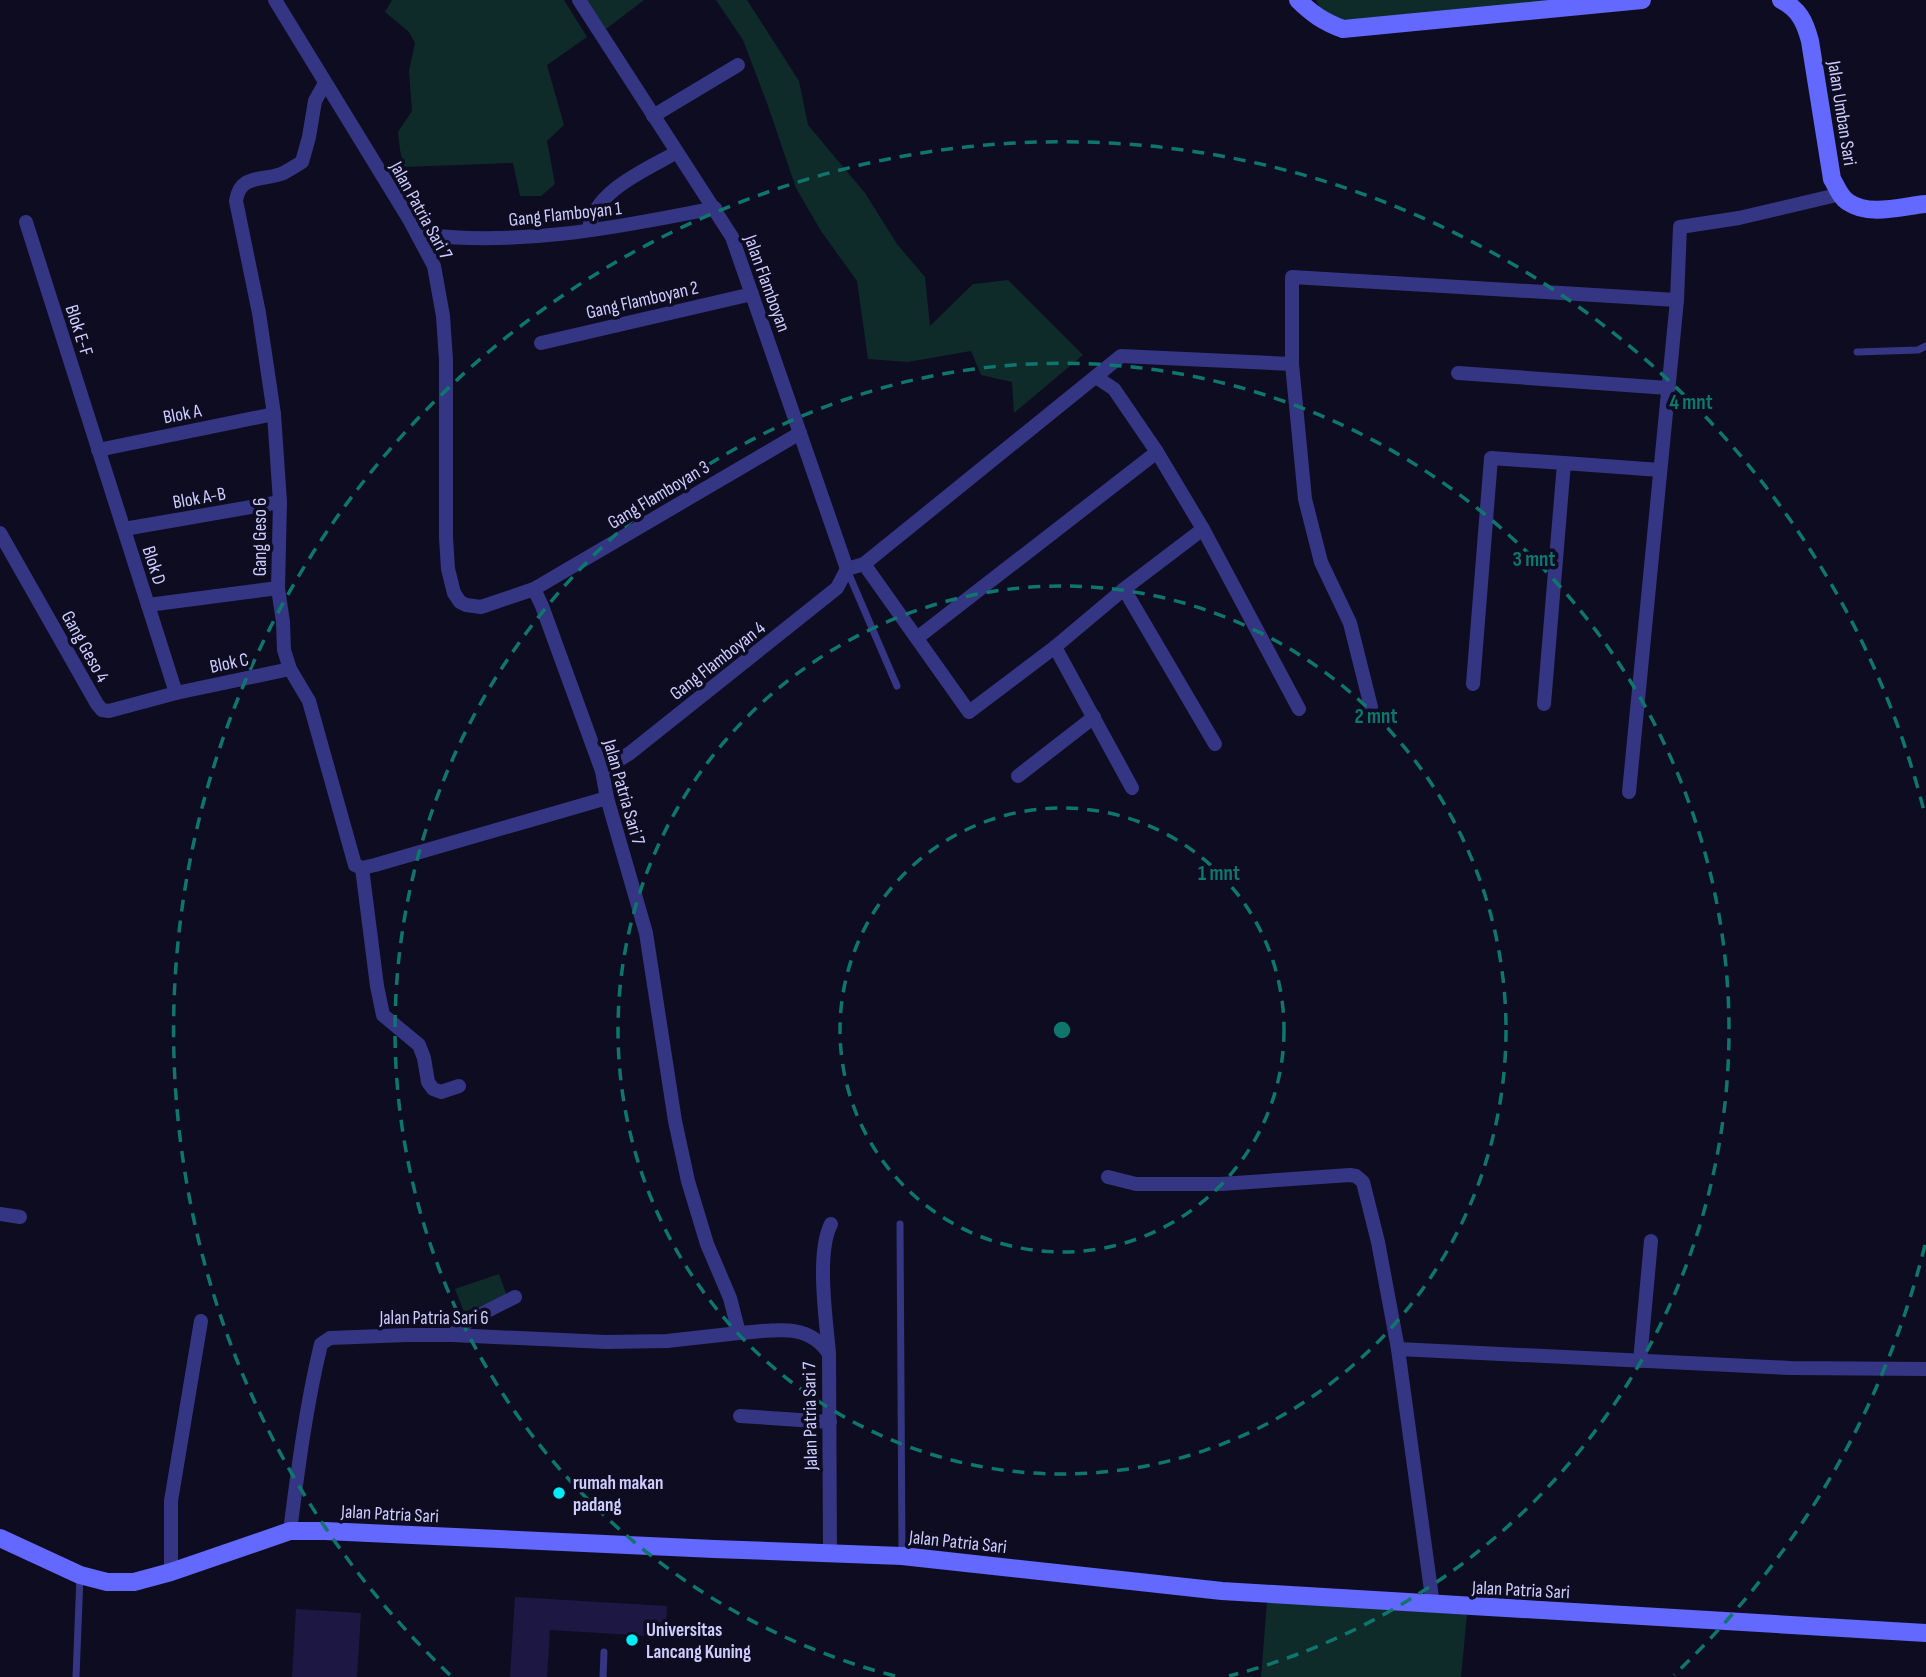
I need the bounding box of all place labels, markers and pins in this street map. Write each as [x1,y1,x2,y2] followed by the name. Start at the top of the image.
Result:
[1050,1018,1074,1042] centre of rings
[573,1472,664,1517] place label: rumah makan padang
[551,1485,567,1501] marker: rumah makan padang
[646,1619,751,1664] place label: Universitas Lancang Kuning
[624,1632,640,1648] marker: Universitas Lancang Kuning

